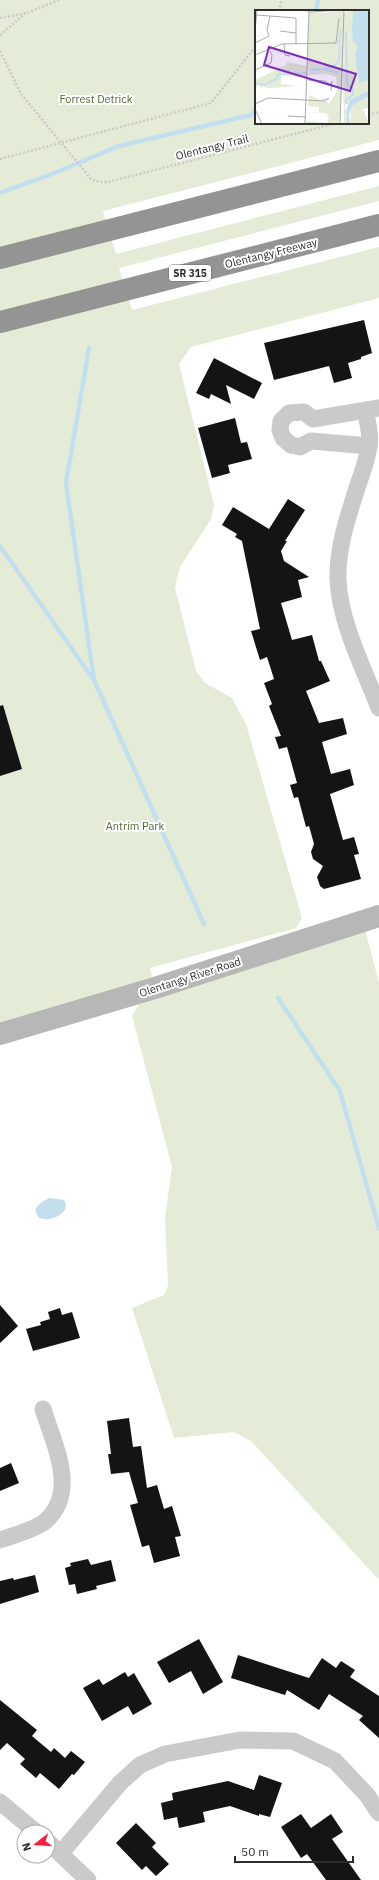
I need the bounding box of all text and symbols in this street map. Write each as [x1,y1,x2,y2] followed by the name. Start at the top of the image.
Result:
[255,10,369,124] inset map
[59,92,133,106] park label: Forrest Detrick
[174,131,250,163] street label: Olentangy Trail
[223,235,319,271] street label: Olentangy Freeway
[169,265,211,281] road number: SR 315
[106,819,164,833] park label: Antrim Park
[137,954,243,1000] street label: Olentangy River Road
[16,1824,56,1864] north arrow
[235,1838,353,1864] scale bar
[19,1841,34,1853] text: N
[241,1844,269,1859] text: 50 m

